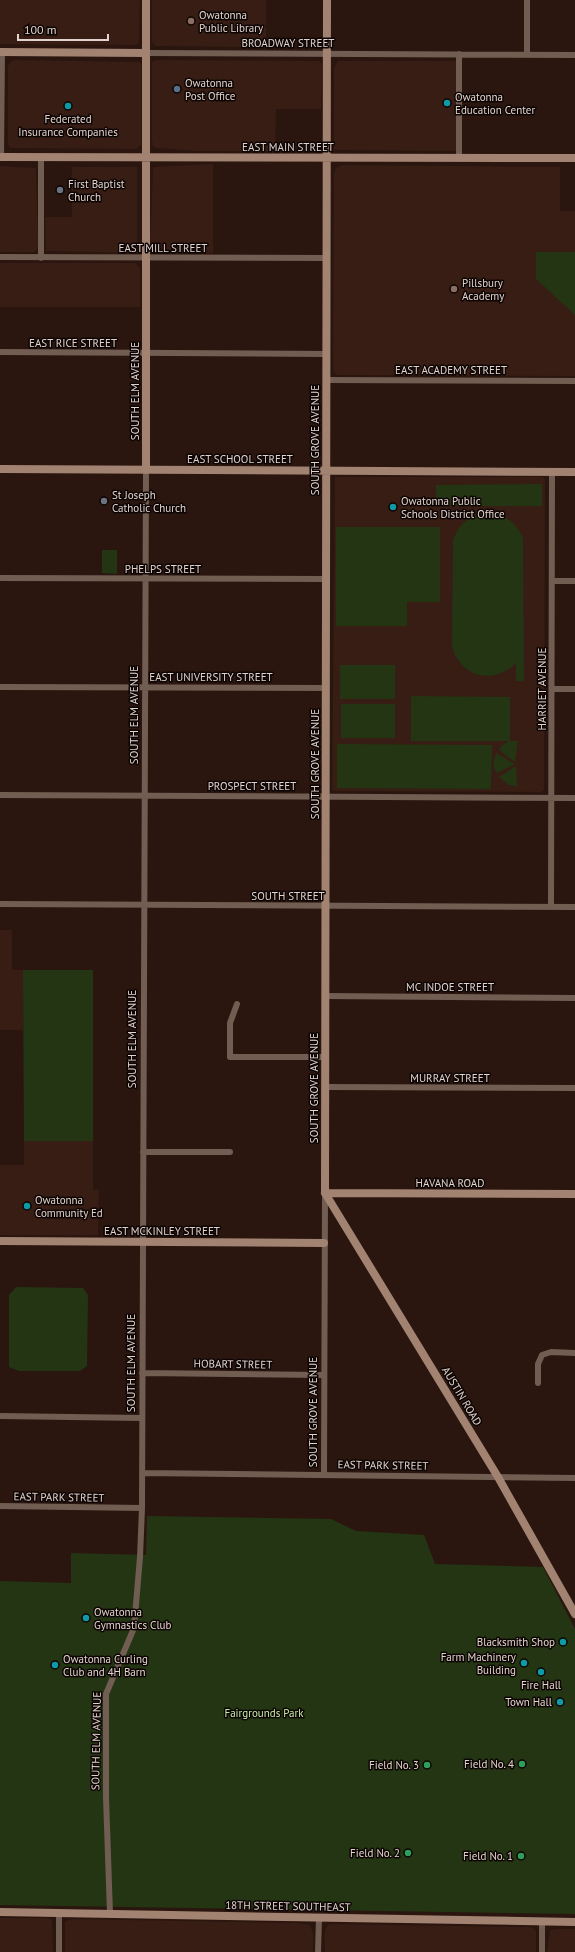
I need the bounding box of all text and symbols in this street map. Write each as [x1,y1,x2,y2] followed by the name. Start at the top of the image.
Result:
[199,8,264,35] place label: Owatonna Public Library
[18,16,108,42] scale bar
[186,16,196,26] marker: Owatonna Public Library
[24,22,57,37] text: 100 m
[242,36,334,50] street label: BROADWAY STREET
[185,76,236,103] place label: Owatonna Post Office
[172,84,182,94] marker: Owatonna Post Office
[455,90,535,117] place label: Owatonna Education Center
[442,98,452,108] marker: Owatonna Education Center
[63,101,73,111] marker: Federated Insurance Companies
[18,112,118,139] place label: Federated Insurance Companies
[242,140,334,154] street label: EAST MAIN STREET
[68,177,125,204] place label: First Baptist Church
[55,185,65,195] marker: First Baptist Church
[119,241,207,255] street label: EAST MILL STREET
[462,276,505,303] place label: Pillsbury Academy
[449,284,459,294] marker: Pillsbury Academy
[29,336,117,350] street label: EAST RICE STREET
[128,342,142,440] street label: SOUTH ELM AVENUE
[395,363,507,377] street label: EAST ACADEMY STREET
[308,385,322,495] street label: SOUTH GROVE AVENUE
[187,452,293,466] street label: EAST SCHOOL STREET
[112,488,186,515] place label: St Joseph Catholic Church
[401,494,505,521] place label: Owatonna Public Schools District Office
[99,496,109,506] marker: St Joseph Catholic Church
[388,502,398,512] marker: Owatonna Public Schools District Office
[125,562,201,576] street label: PHELPS STREET
[535,647,549,730] street label: HARRIET AVENUE
[127,666,141,764] street label: SOUTH ELM AVENUE
[149,670,273,684] street label: EAST UNIVERSITY STREET
[308,709,322,819] street label: SOUTH GROVE AVENUE
[208,779,296,793] street label: PROSPECT STREET
[251,889,325,903] street label: SOUTH STREET
[406,980,494,994] street label: MC INDOE STREET
[125,990,139,1088] street label: SOUTH ELM AVENUE
[307,1033,321,1143] street label: SOUTH GROVE AVENUE
[410,1071,490,1085] street label: MURRAY STREET
[416,1176,484,1190] street label: HAVANA ROAD
[35,1193,103,1220] place label: Owatonna Community Ed
[22,1201,32,1211] marker: Owatonna Community Ed
[104,1224,220,1238] street label: EAST MCKINLEY STREET
[124,1314,138,1412] street label: SOUTH ELM AVENUE
[194,1356,272,1372] street label: HOBART STREET
[306,1357,320,1467] street label: SOUTH GROVE AVENUE
[439,1364,485,1428] street label: AUSTIN ROAD
[337,1457,429,1473] street label: EAST PARK STREET
[13,1489,105,1505] street label: EAST PARK STREET
[94,1605,172,1632] place label: Owatonna Gymnastics Club
[81,1613,91,1623] marker: Owatonna Gymnastics Club
[477,1635,555,1649] place label: Blacksmith Shop
[558,1637,568,1647] marker: Blacksmith Shop
[441,1650,517,1677] place label: Farm Machinery Building
[63,1652,148,1679] place label: Owatonna Curling Club and 4H Barn
[519,1658,529,1668] marker: Farm Machinery Building
[50,1660,60,1670] marker: Owatonna Curling Club and 4H Barn
[536,1667,546,1677] marker: Fire Hall
[521,1678,562,1692] place label: Fire Hall
[88,1692,104,1790] street label: SOUTH ELM AVENUE
[505,1695,553,1709] place label: Town Hall
[555,1697,565,1707] marker: Town Hall
[224,1706,304,1720] park label: Fairgrounds Park
[464,1757,514,1771] place label: Field No. 4
[369,1758,419,1772] place label: Field No. 3
[517,1759,527,1769] marker: Field No. 4
[422,1760,432,1770] marker: Field No. 3
[350,1846,400,1860] place label: Field No. 2
[403,1848,413,1858] marker: Field No. 2
[463,1849,513,1863] place label: Field No. 1
[516,1851,526,1861] marker: Field No. 1
[225,1898,351,1914] street label: 18TH STREET SOUTHEAST

